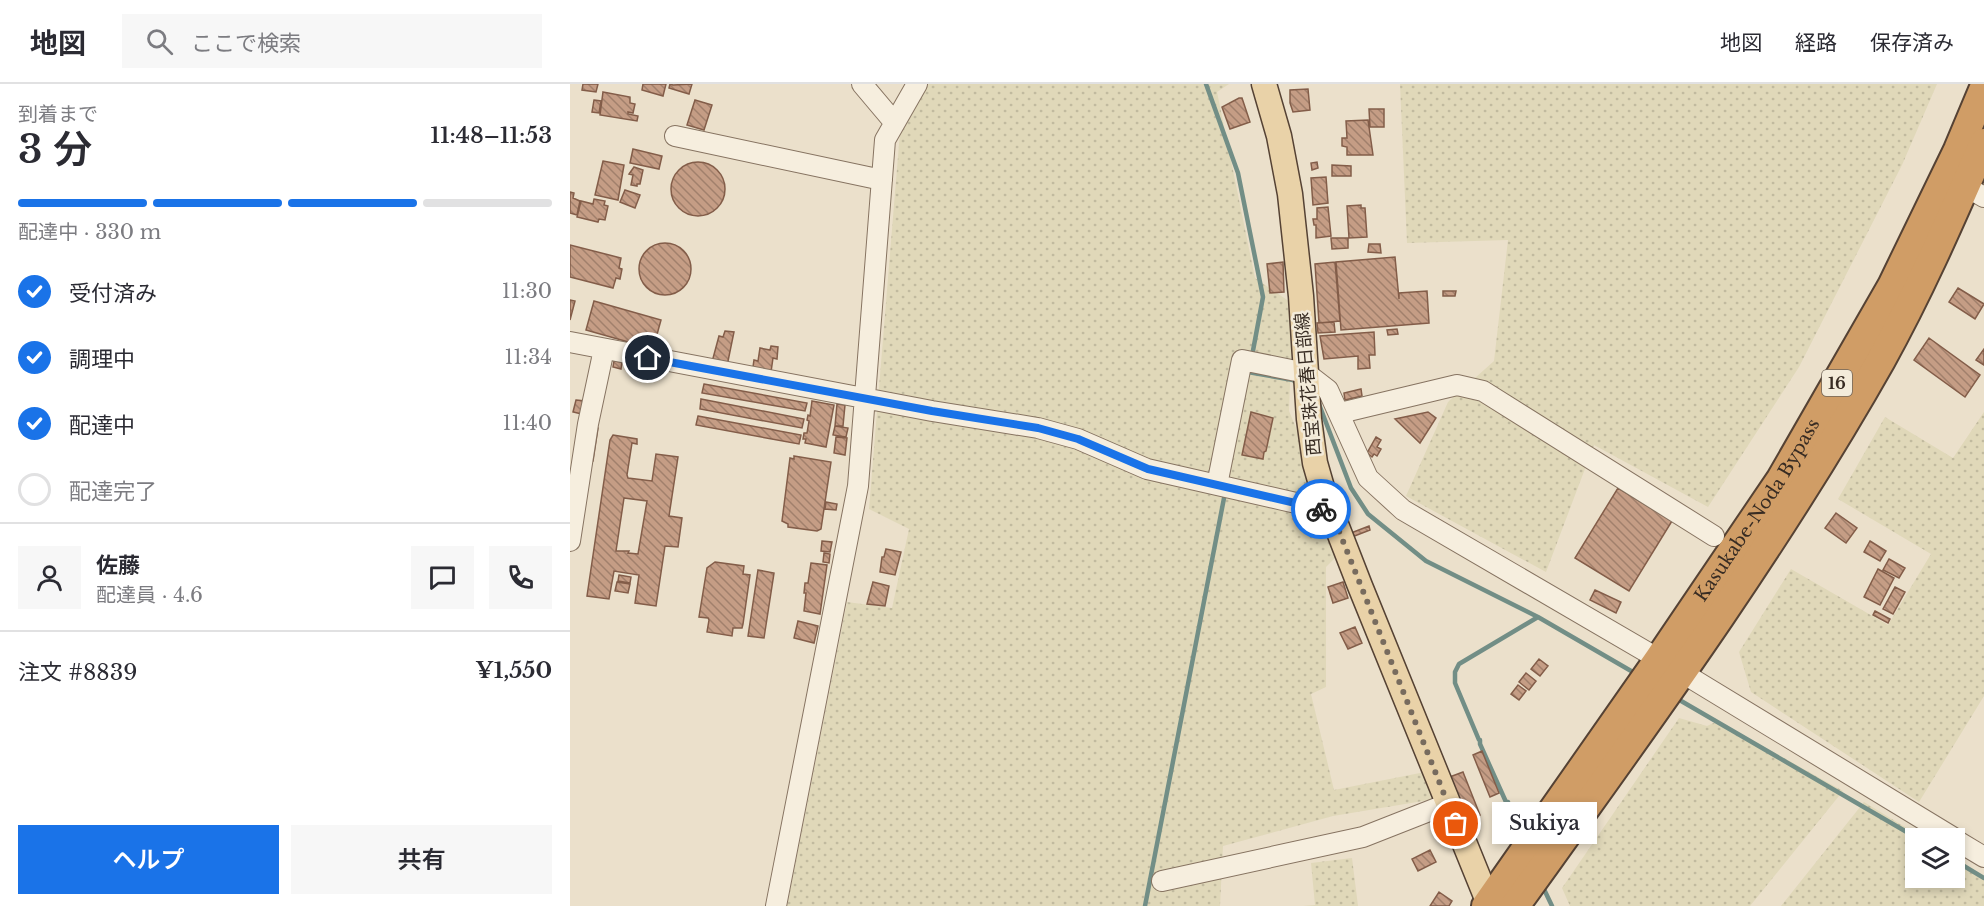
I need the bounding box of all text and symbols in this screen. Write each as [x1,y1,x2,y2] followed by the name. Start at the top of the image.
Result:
[122,14,542,68] search box
[143,25,176,58] icon: search
[30,26,86,61] text: 地図
[191,30,301,57] text: ここで検索
[1720,30,1762,56] text: 地図
[1795,30,1837,56] text: 経路
[1870,30,1954,56] text: 保存済み
[18,102,98,126] text: 到着まで
[430,122,552,149] text: 11:48–11:53
[18,125,92,174] text: 3 分
[18,220,161,244] text: 配達中 · 330 m
[18,275,51,308] icon: check
[502,279,552,303] text: 11:30
[69,280,157,307] text: 受付済み
[1291,311,1325,457] street label: 西宝珠花春日部線
[622,332,673,383] pin
[18,341,51,374] icon: check
[631,341,664,374] icon: home
[504,345,552,369] text: 11:34
[69,346,135,373] text: 調理中
[1822,370,1852,396] road number: 16
[18,407,51,440] icon: check
[502,411,552,435] text: 11:40
[69,412,135,439] text: 配達中
[1690,415,1824,606] street label: Kasukabe-Noda Bypass
[69,478,157,505] text: 配達完了
[1291,479,1351,539] courier
[1305,493,1338,526] icon: bike
[18,546,81,609] button: person
[411,546,474,609] button: chat
[489,546,552,609] button: phone
[96,552,140,579] text: 佐藤
[96,583,203,607] text: 配達員 · 4.6
[475,657,552,684] text: ¥1,550
[18,659,137,686] text: 注文 #8839
[1430,798,1481,849] pin
[1492,803,1597,845] callout: Sukiya
[1439,807,1472,840] icon: bag
[1509,811,1580,835] text: Sukiya
[18,825,279,894] button: ヘルプ
[291,825,552,894] button: 共有
[1905,828,1965,888] map controls
[1905,828,1965,888] button: layers

